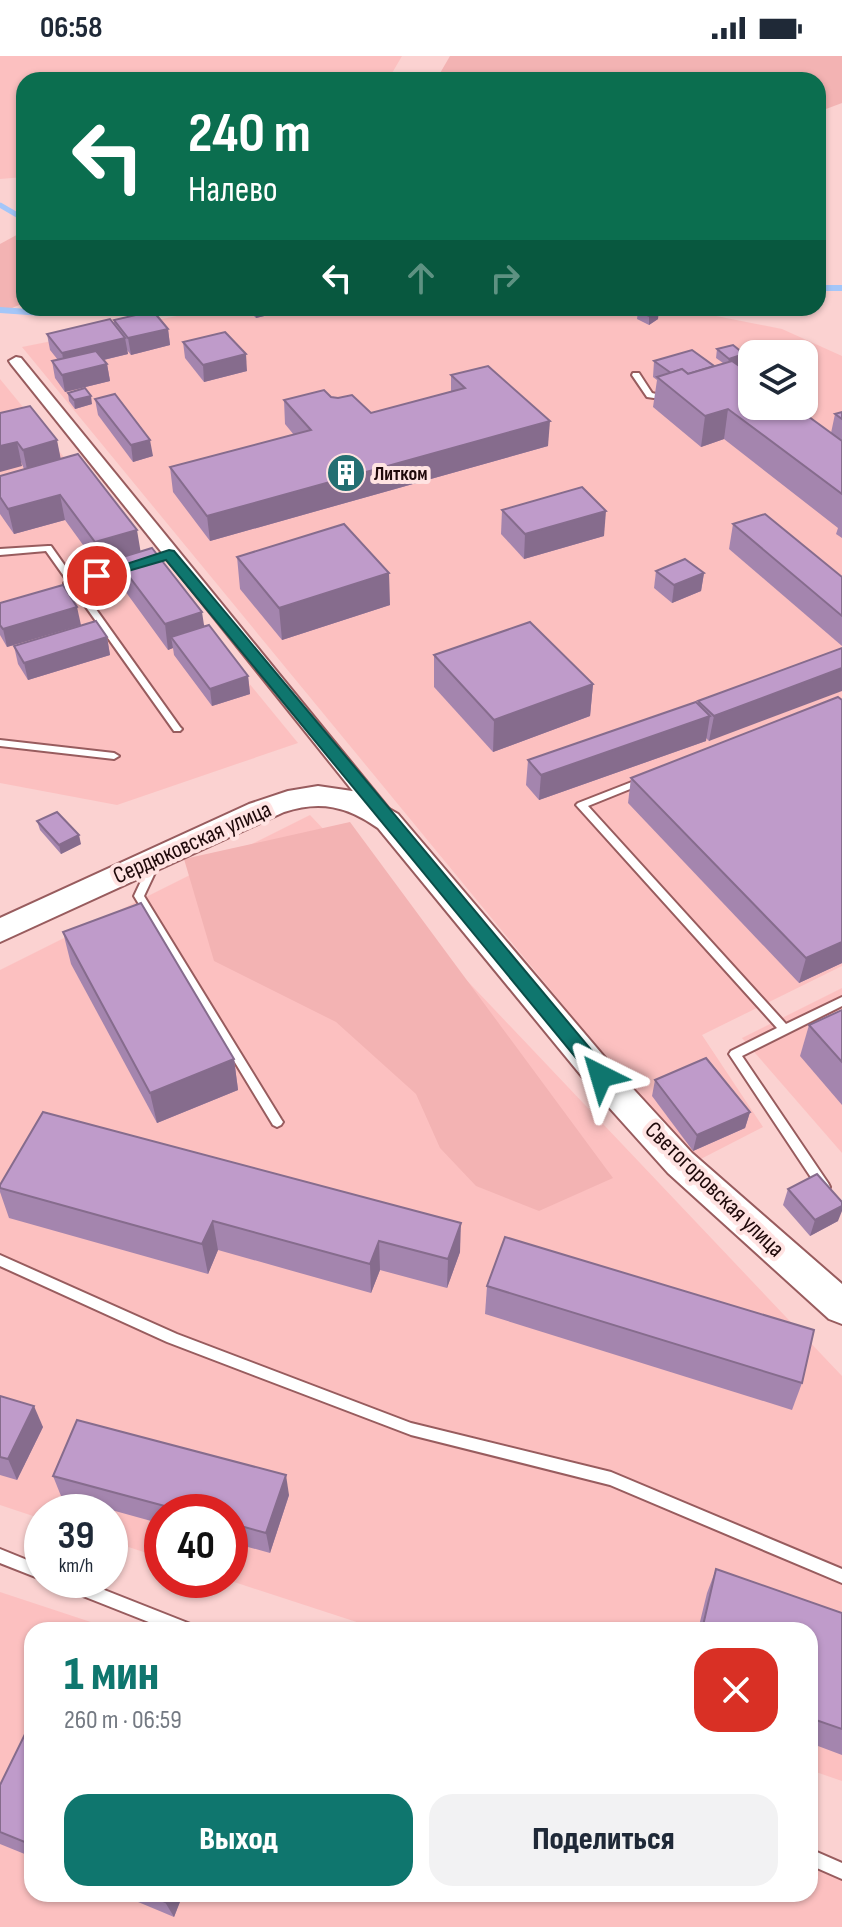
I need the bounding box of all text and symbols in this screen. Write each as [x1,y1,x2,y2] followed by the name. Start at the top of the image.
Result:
[40,10,102,46] text: 06:58
[188,101,311,168] text: 240 m
[56,104,160,208] icon: left
[188,169,278,212] text: Налево
[315,256,359,300] icon: left
[399,256,443,300] icon: ahead
[483,256,527,300] icon: right
[738,340,818,420] map controls
[738,340,818,420] button: layers
[325,452,367,494] building icon: Литком
[374,462,428,486] place label: Литком
[63,542,131,610] pin
[75,554,119,598] icon: arrive
[109,795,276,890] street label: Сердюковская улица
[559,1034,643,1118] position arrow
[639,1115,790,1263] street label: Светогоровская улица
[144,1494,248,1598] speed limit sign: 40
[58,1512,94,1560] text: 39
[59,1554,93,1578] text: km/h
[64,1646,159,1703] text: 1 мин
[694,1648,778,1732] button: close
[64,1705,182,1736] text: 260 m · 06:59
[64,1794,413,1886] button: Выход
[429,1794,778,1886] button: Поделиться

